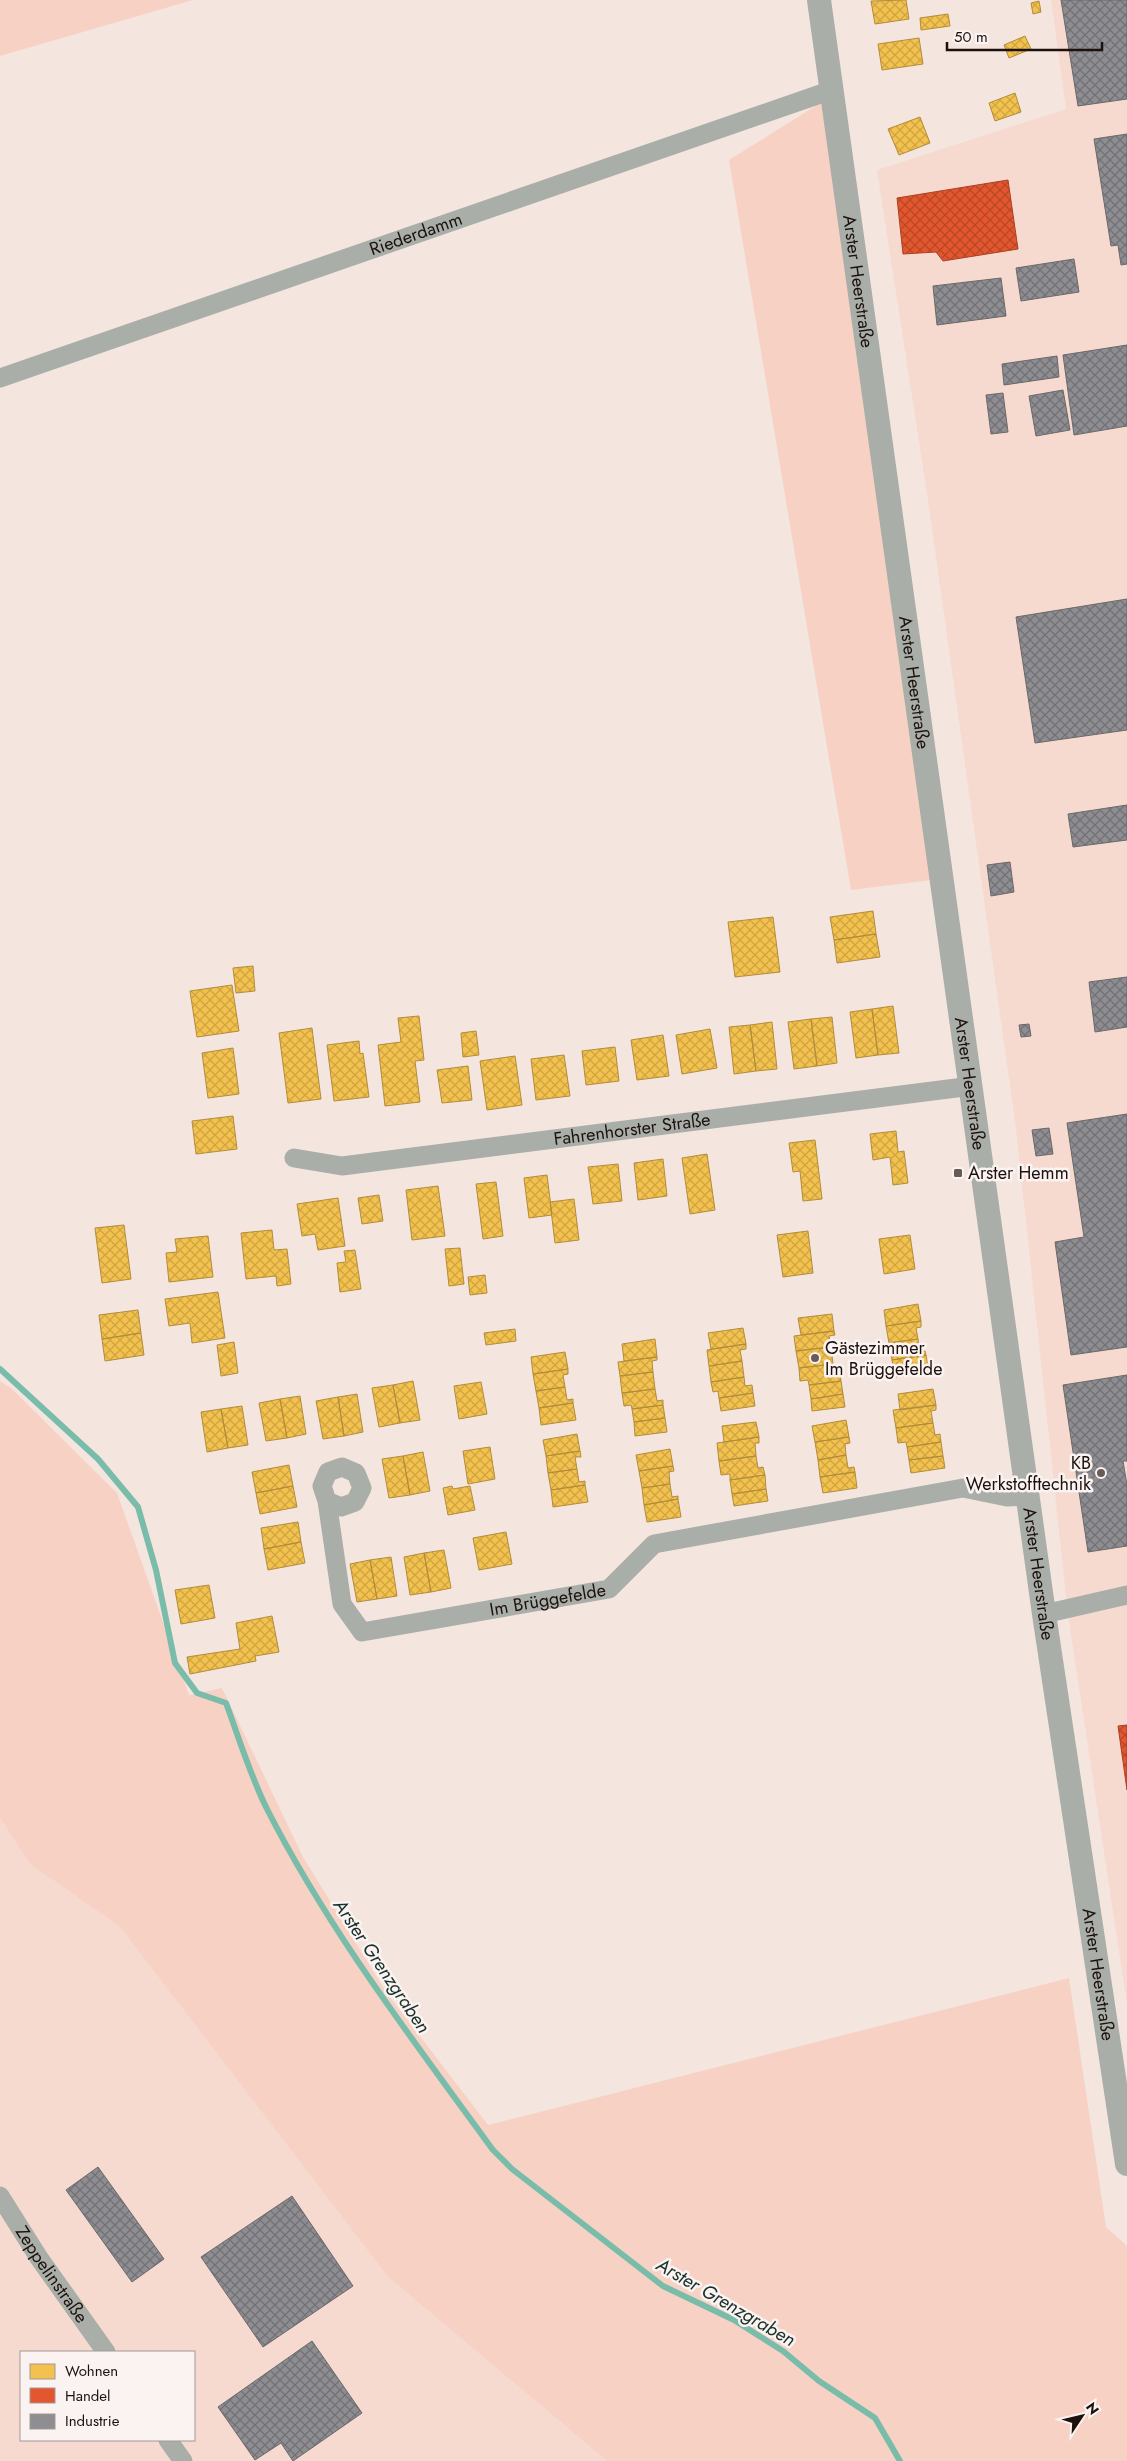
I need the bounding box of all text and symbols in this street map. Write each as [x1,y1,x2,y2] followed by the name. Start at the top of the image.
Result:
[947,20,1102,52] scale bar
[954,26,988,48] text: 50 m
[366,206,466,262] street label: Riederdamm
[836,213,880,349] street label: Arster Heerstraße
[892,614,936,751] street label: Arster Heerstraße
[948,1015,992,1152] street label: Arster Heerstraße
[552,1106,712,1152] street label: Fahrenhorster Straße
[968,1160,1069,1186] place label: Arster Hemm
[952,1167,964,1179] marker: Arster Hemm
[825,1335,942,1382] place label: Gästezimmer Im Brüggefelde
[809,1352,821,1364] marker: Gästezimmer Im Brüggefelde
[966,1450,1091,1497] place label: KB Werkstofftechnik
[1095,1467,1107,1479] marker: KB Werkstofftechnik
[1016,1506,1061,1642] street label: Arster Heerstraße
[488,1577,608,1623] street label: Im Brüggefelde
[326,1893,437,2038] water label: Arster Grenzgraben
[1076,1906,1121,2043] street label: Arster Heerstraße
[9,2221,94,2328] street label: Zeppelinstraße
[651,2251,801,2353] water label: Arster Grenzgraben
[20,2351,195,2441] legend
[65,2360,118,2382] text: Wohnen
[65,2385,111,2407] text: Handel
[1057,2391,1107,2441] north arrow
[1081,2398,1104,2419] text: N
[65,2410,120,2432] text: Industrie

